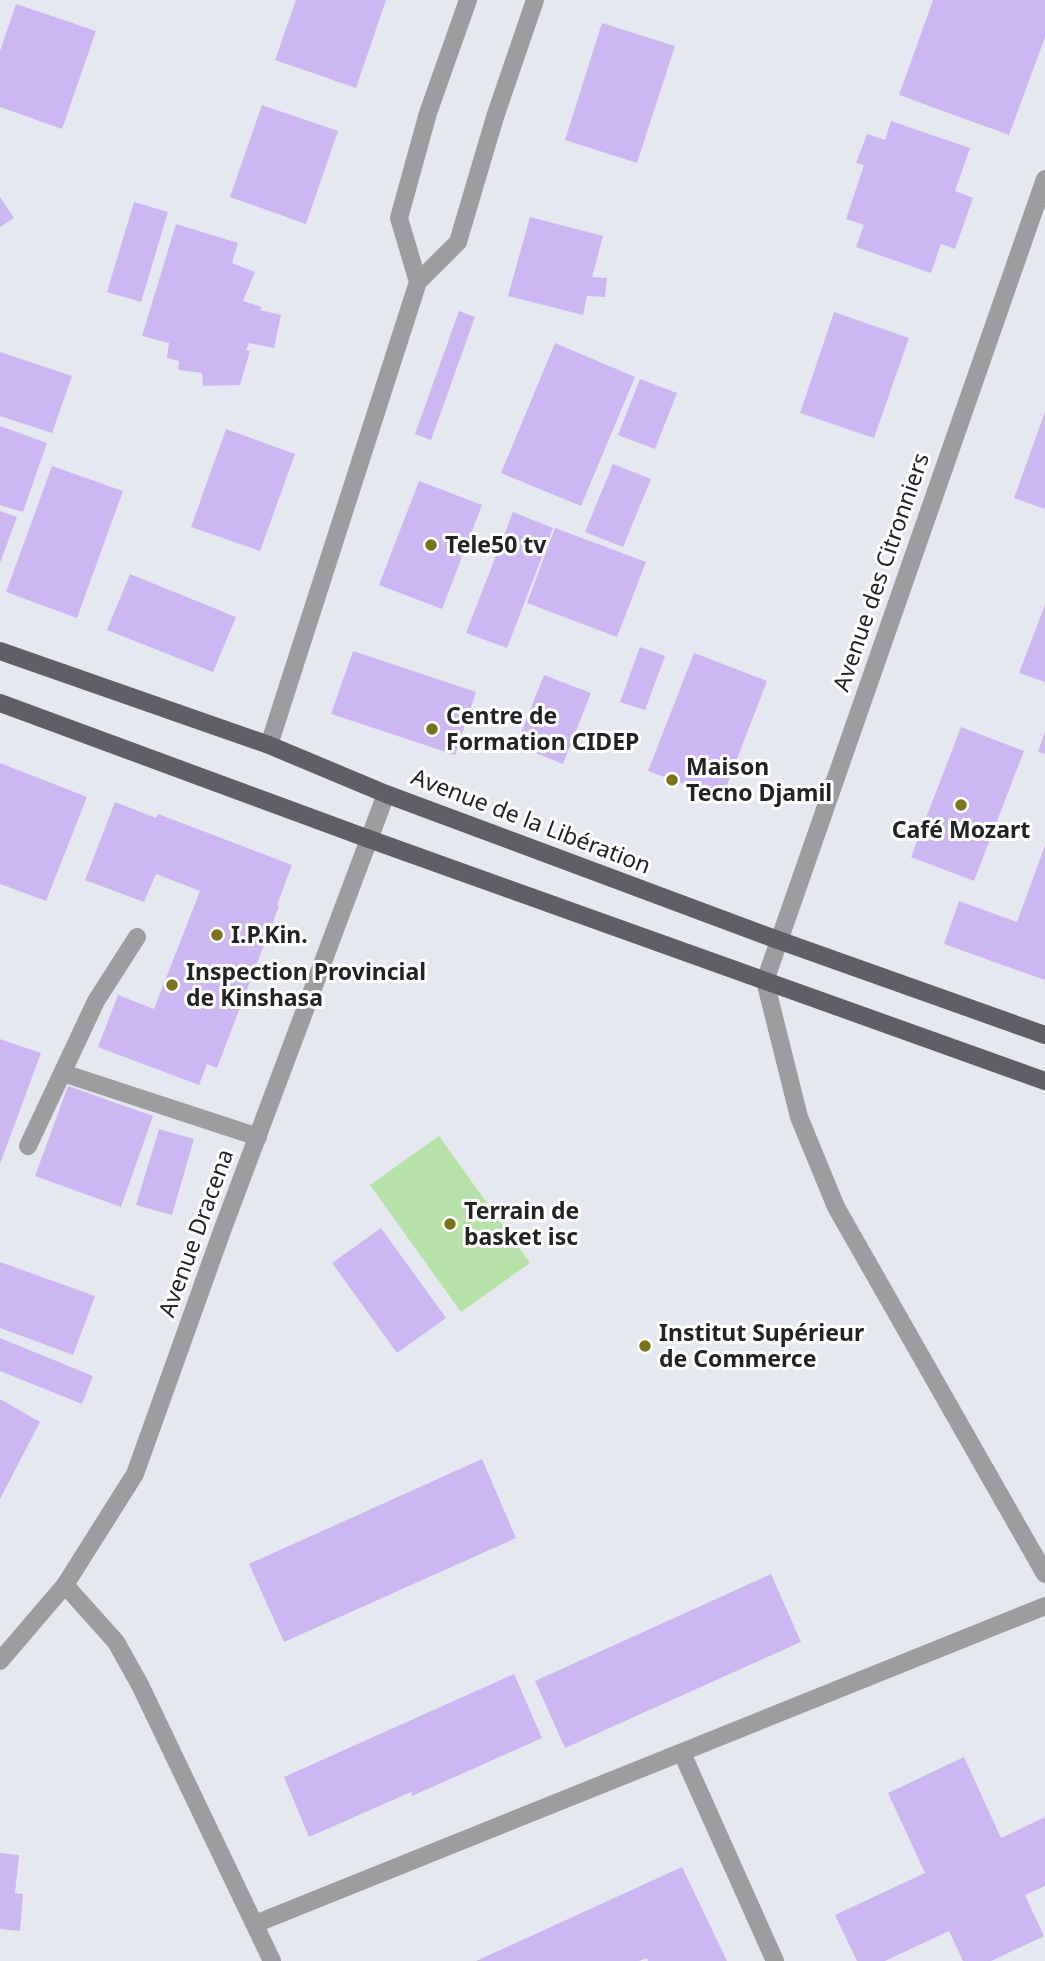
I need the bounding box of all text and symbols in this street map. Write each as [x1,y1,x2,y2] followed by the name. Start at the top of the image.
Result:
[824,448,936,695] street label: Avenue des Citronniers
[445,528,547,560] place label: Tele50 tv
[423,537,439,553] marker: Tele50 tv
[446,699,639,757] place label: Centre de Formation CIDEP
[424,721,440,737] marker: Centre de Formation CIDEP
[686,750,832,808] place label: Maison Tecno Djamil
[407,760,656,881] street label: Avenue de la Libération
[664,772,680,788] marker: Maison Tecno Djamil
[953,797,969,813] marker: Café Mozart
[892,813,1030,845] place label: Café Mozart
[231,918,308,950] place label: I.P.Kin.
[209,927,225,943] marker: I.P.Kin.
[186,955,426,1013] place label: Inspection Provincial de Kinshasa
[164,977,180,993] marker: Inspection Provincial de Kinshasa
[150,1144,240,1321] street label: Avenue Dracena
[464,1194,579,1252] place label: Terrain de basket isc
[442,1216,458,1232] marker: Terrain de basket isc
[659,1316,864,1374] place label: Institut Supérieur de Commerce
[637,1338,653,1354] marker: Institut Supérieur de Commerce

